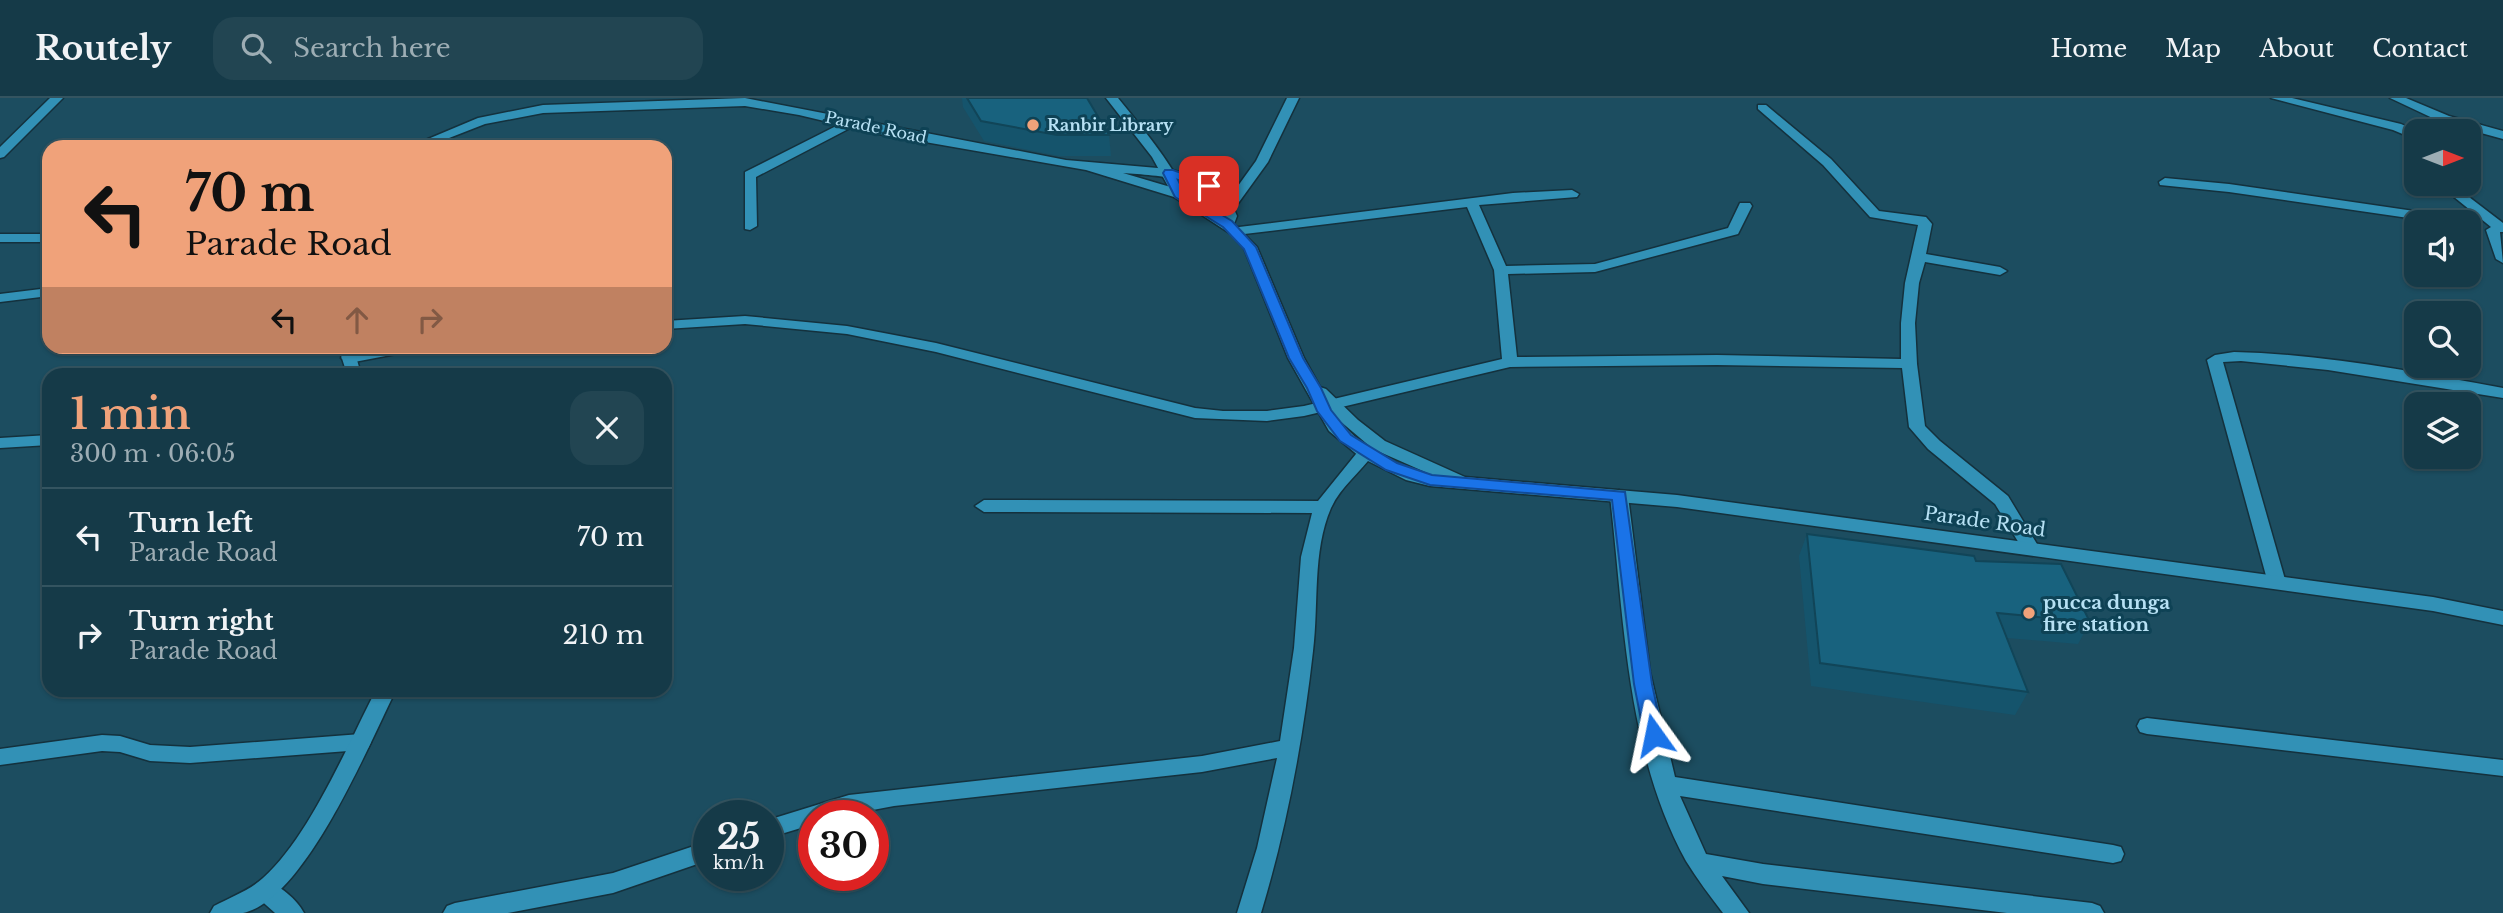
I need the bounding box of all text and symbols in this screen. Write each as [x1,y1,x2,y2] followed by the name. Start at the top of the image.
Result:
[213,17,703,80] search box
[35,28,171,69] text: Routely
[237,29,275,67] icon: search
[293,32,451,64] text: Search here
[2051,34,2127,63] text: Home
[2165,34,2221,63] text: Map
[2259,34,2334,63] text: About
[2372,34,2468,63] text: Contact
[823,106,929,148] street label: Parade Road
[1047,115,1174,135] place label: Ranbir Library
[1025,117,1041,133] marker: Ranbir Library
[2404,119,2482,196] north arrow
[2404,119,2481,469] map controls
[1179,156,1239,216] pin
[185,163,315,224] text: 70 m
[1190,167,1228,205] icon: arrive
[70,168,161,259] icon: left
[2404,210,2481,287] button: sound
[185,224,392,264] text: Parade Road
[265,301,303,339] icon: left
[338,301,376,339] icon: ahead
[411,301,449,339] icon: right
[2404,301,2481,378] button: search
[70,388,191,440] text: 1 min
[570,391,644,465] button: close
[2404,392,2481,469] button: layers
[70,440,235,468] text: 300 m · 06:05
[1923,502,2047,541] street label: Parade Road
[129,507,253,539] text: Turn left
[70,518,108,556] icon: left
[577,521,644,553] text: 70 m
[129,539,278,567] text: Parade Road
[2043,591,2170,636] place label: pucca dunga fire station
[129,605,274,637] text: Turn right
[2021,605,2037,621] marker: pucca dunga fire station
[70,616,108,654] icon: right
[562,619,644,651] text: 210 m
[129,637,278,665] text: Parade Road
[1617,698,1691,772] position arrow
[798,800,889,891] speed limit sign: 30
[717,815,760,858] text: 25
[713,852,764,874] text: km/h

